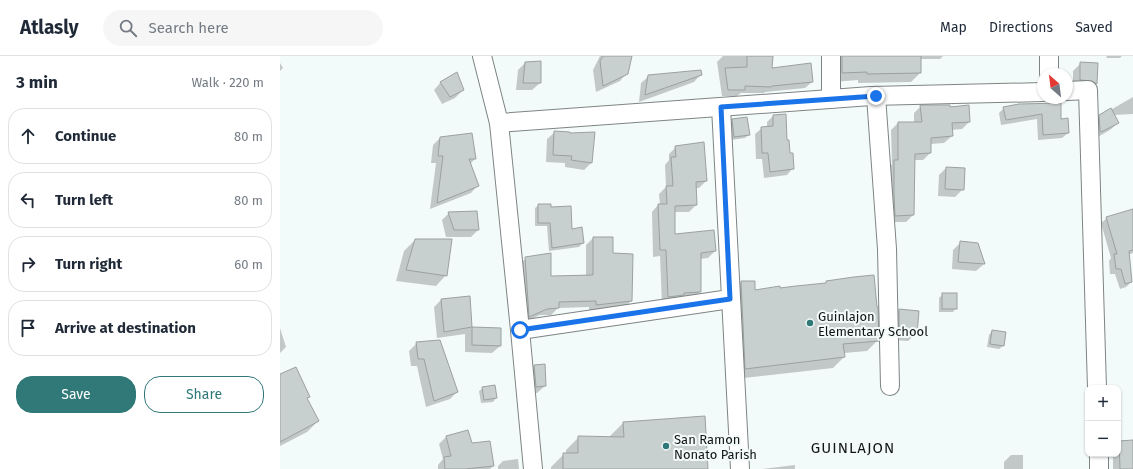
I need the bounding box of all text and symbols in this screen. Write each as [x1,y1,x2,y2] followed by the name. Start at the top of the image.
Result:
[103,10,383,46] search box
[20,16,79,39] text: Atlasly
[117,17,139,39] icon: search
[149,19,229,37] text: Search here
[940,19,967,36] text: Map
[989,19,1053,36] text: Directions
[1075,19,1113,36] text: Saved
[1037,68,1073,104] north arrow
[16,72,58,93] text: 3 min
[192,75,264,90] text: Walk · 220 m
[867,87,885,105] route end
[17,125,39,147] icon: ahead
[55,127,116,145] text: Continue
[234,129,263,144] text: 80 m
[17,189,39,211] icon: left
[55,191,113,209] text: Turn left
[234,193,263,208] text: 80 m
[17,253,39,275] icon: right
[55,255,122,273] text: Turn right
[234,257,263,272] text: 60 m
[818,309,928,339] place label: Guinlajon Elementary School
[17,317,39,339] icon: arrive
[805,318,815,328] marker: Guinlajon Elementary School
[55,319,196,337] text: Arrive at destination
[511,321,529,339] route start
[16,376,136,413] button: Save
[144,376,264,413] button: Share
[1085,385,1121,457] map controls
[1085,385,1121,421] button: +
[1085,421,1121,457] button: −
[674,432,757,462] place label: San Ramon Nonato Parish
[811,439,895,457] district label: GUINLAJON
[661,441,671,451] marker: San Ramon Nonato Parish

